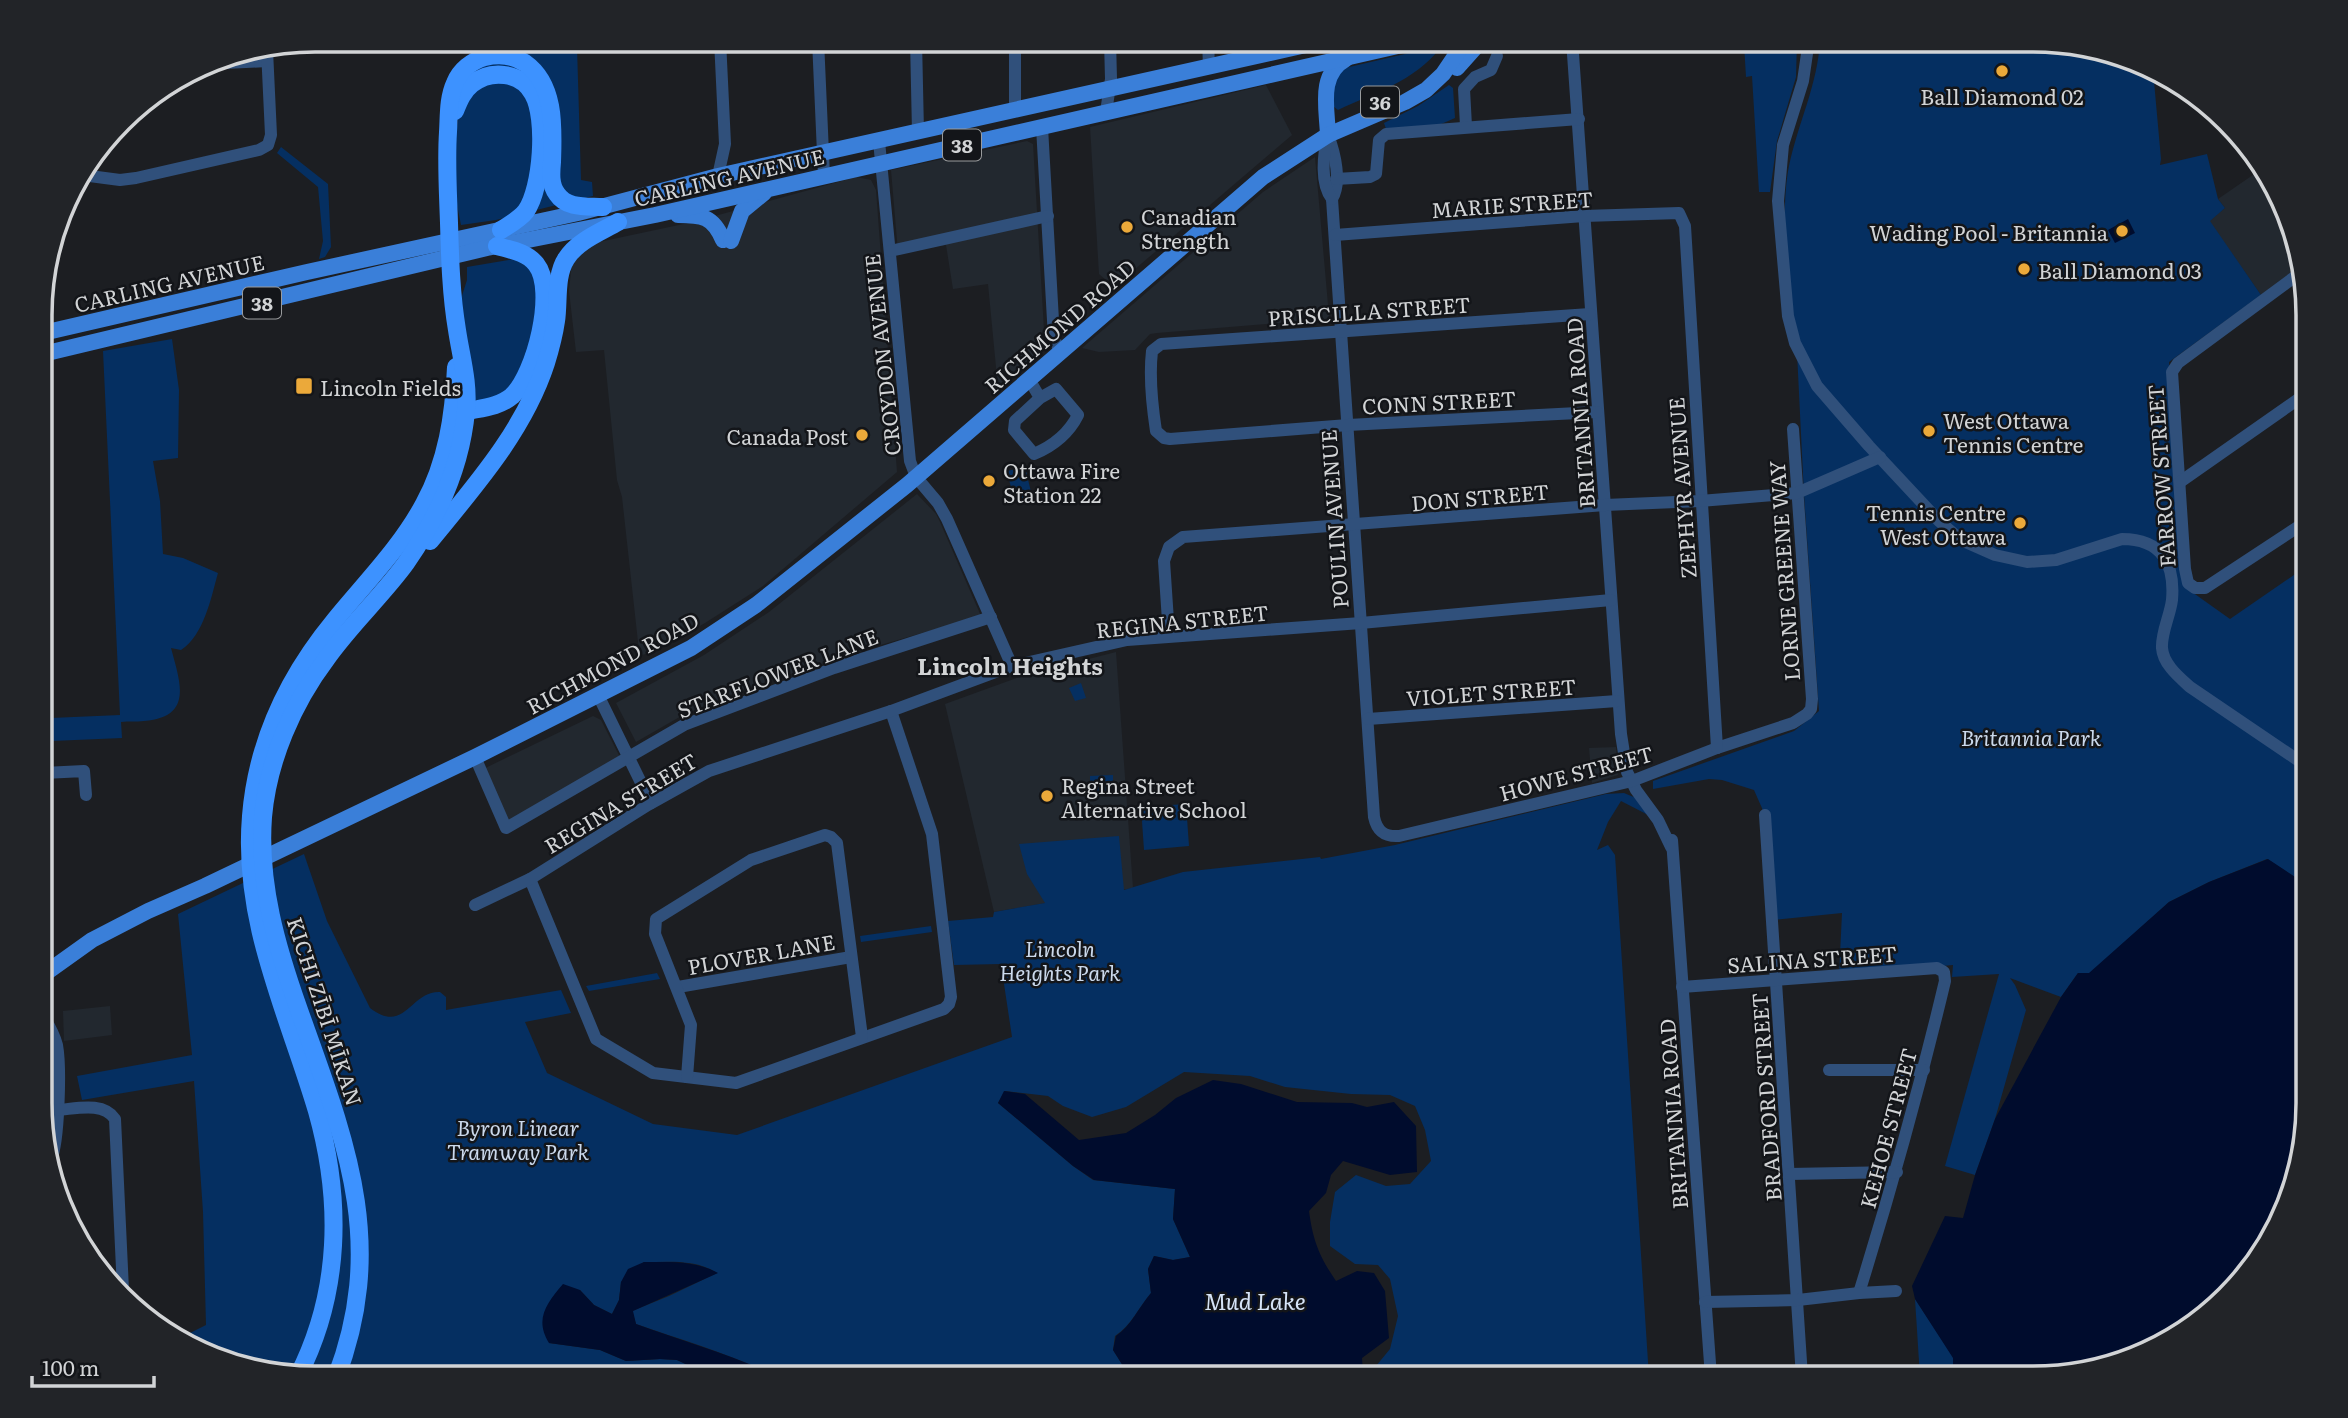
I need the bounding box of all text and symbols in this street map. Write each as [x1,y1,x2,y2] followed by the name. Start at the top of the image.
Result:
[1994,63,2010,79] marker: Ball Diamond 02
[1920,80,2084,111] place label: Ball Diamond 02
[1361,86,1399,118] road number: 36
[943,130,981,160] road number: 38
[631,139,827,213] street label: CARLING AVENUE
[1430,182,1594,224] street label: MARIE STREET
[1141,200,1237,255] place label: Canadian Strength
[1869,216,2109,247] place label: Wading Pool - Britannia
[1119,219,1135,235] marker: Canadian Strength
[2114,223,2130,239] marker: Wading Pool - Britannia
[71,245,267,319] street label: CARLING AVENUE
[977,251,1141,399] street label: RICHMOND ROAD
[855,253,907,457] street label: CROYDON AVENUE
[2038,254,2202,285] place label: Ball Diamond 03
[2016,261,2032,277] marker: Ball Diamond 03
[1267,287,1471,333] street label: PRISCILLA STREET
[243,288,281,318] road number: 38
[1557,317,1601,509] street label: BRITANNIA ROAD
[320,371,461,402] place label: Lincoln Fields
[294,376,314,396] marker: Lincoln Fields
[1361,381,1517,421] street label: CONN STREET
[2138,383,2182,569] street label: FARROW STREET
[1659,396,1703,580] street label: ZEPHYR AVENUE
[1943,404,2083,459] place label: West Ottawa Tennis Centre
[727,420,849,451] place label: Canada Post
[1921,423,1937,439] marker: West Ottawa Tennis Centre
[854,427,870,443] marker: Canada Post
[1311,429,1355,609] street label: POULIN AVENUE
[1003,454,1120,509] place label: Ottawa Fire Station 22
[1760,460,1806,682] street label: LORNE GREENE WAY
[981,473,997,489] marker: Ottawa Fire Station 22
[1410,475,1550,517] street label: DON STREET
[1866,496,2007,551] place label: Tennis Centre West Ottawa
[2012,515,2028,531] marker: Tennis Centre West Ottawa
[1094,596,1270,644] street label: REGINA STREET
[520,603,704,721] street label: RICHMOND ROAD
[672,619,882,725] street label: STARFLOWER LANE
[917,648,1103,682] district label: Lincoln Heights
[1405,670,1577,712] street label: VIOLET STREET
[1961,721,2102,752] park label: Britannia Park
[1496,737,1656,807] street label: HOWE STREET
[538,744,702,860] street label: REGINA STREET
[1061,769,1247,824] place label: Regina Street Alternative School
[1039,788,1055,804] marker: Regina Street Alternative School
[281,913,371,1109] street label: KICHI ZĪBĪ MĪKAN
[685,925,837,981] street label: PLOVER LANE
[999,932,1121,987] park label: Lincoln Heights Park
[1726,937,1898,979] street label: SALINA STREET
[1742,992,1788,1202] street label: BRADFORD STREET
[1650,1018,1694,1210] street label: BRITANNIA ROAD
[1851,1044,1923,1212] street label: KEHOE STREET
[447,1111,589,1166] park label: Byron Linear Tramway Park
[1204,1283,1306,1317] water label: Mud Lake
[32,1344,154,1388] scale bar
[42,1351,99,1382] text: 100 m

